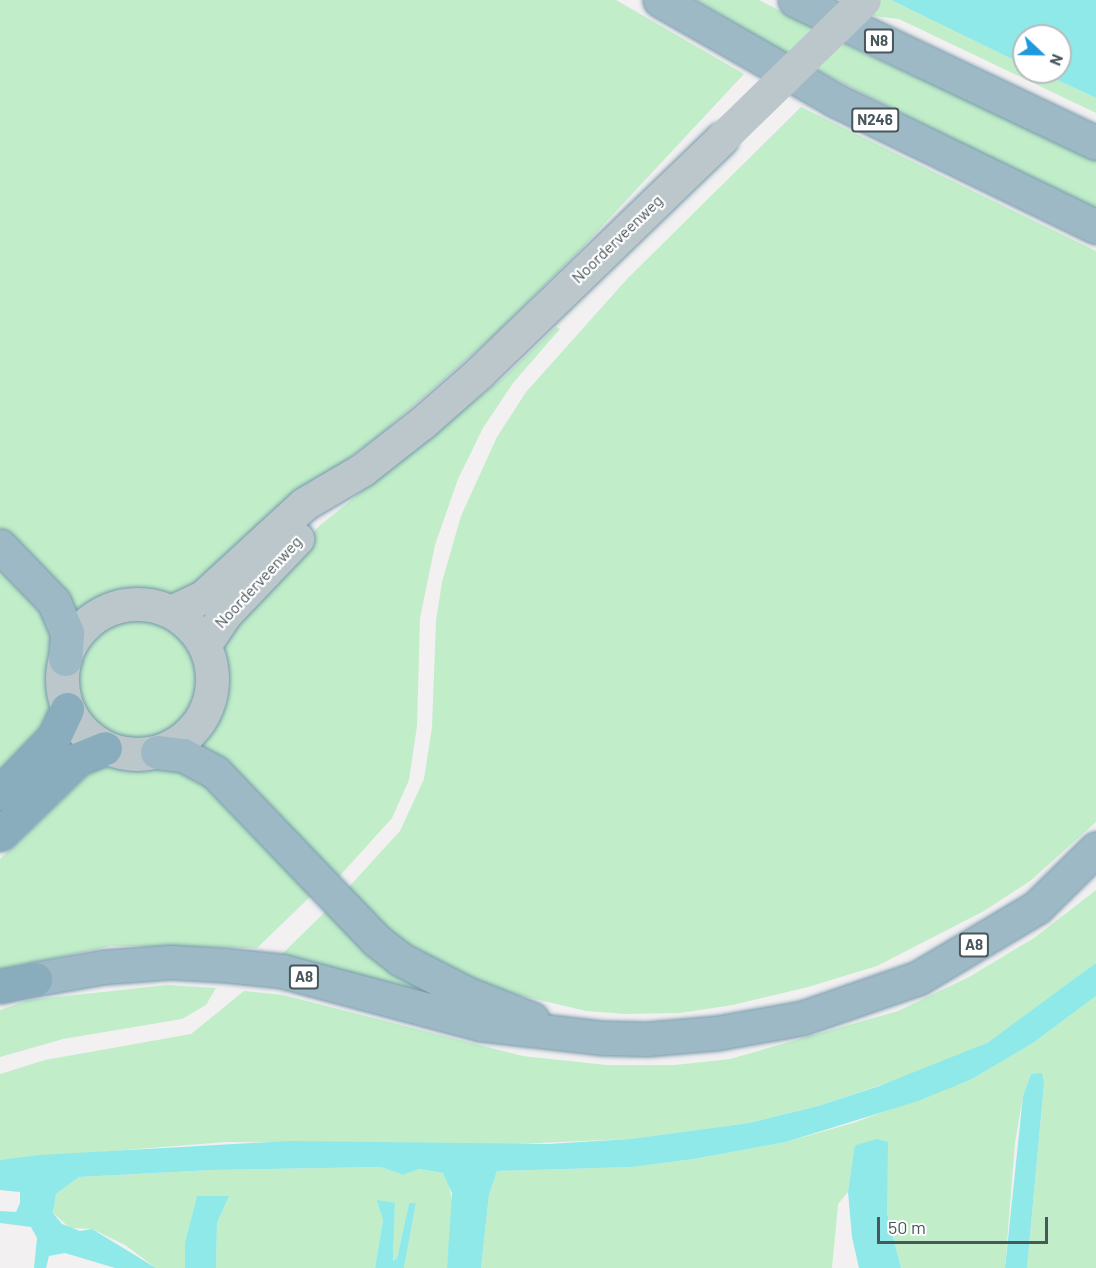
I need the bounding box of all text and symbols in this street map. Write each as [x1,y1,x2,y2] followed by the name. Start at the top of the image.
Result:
[1012,24,1072,84] north arrow
[862,29,896,53] road number: N8
[1047,52,1068,69] text: N
[851,108,899,132] road number: N246
[568,191,666,287] street label: Noorderveenweg
[210,532,306,632] street label: Noorderveenweg
[958,933,990,957] road number: A8
[288,965,320,989] road number: A8
[880,1205,1051,1243] scale bar
[888,1216,926,1238] text: 50 m

